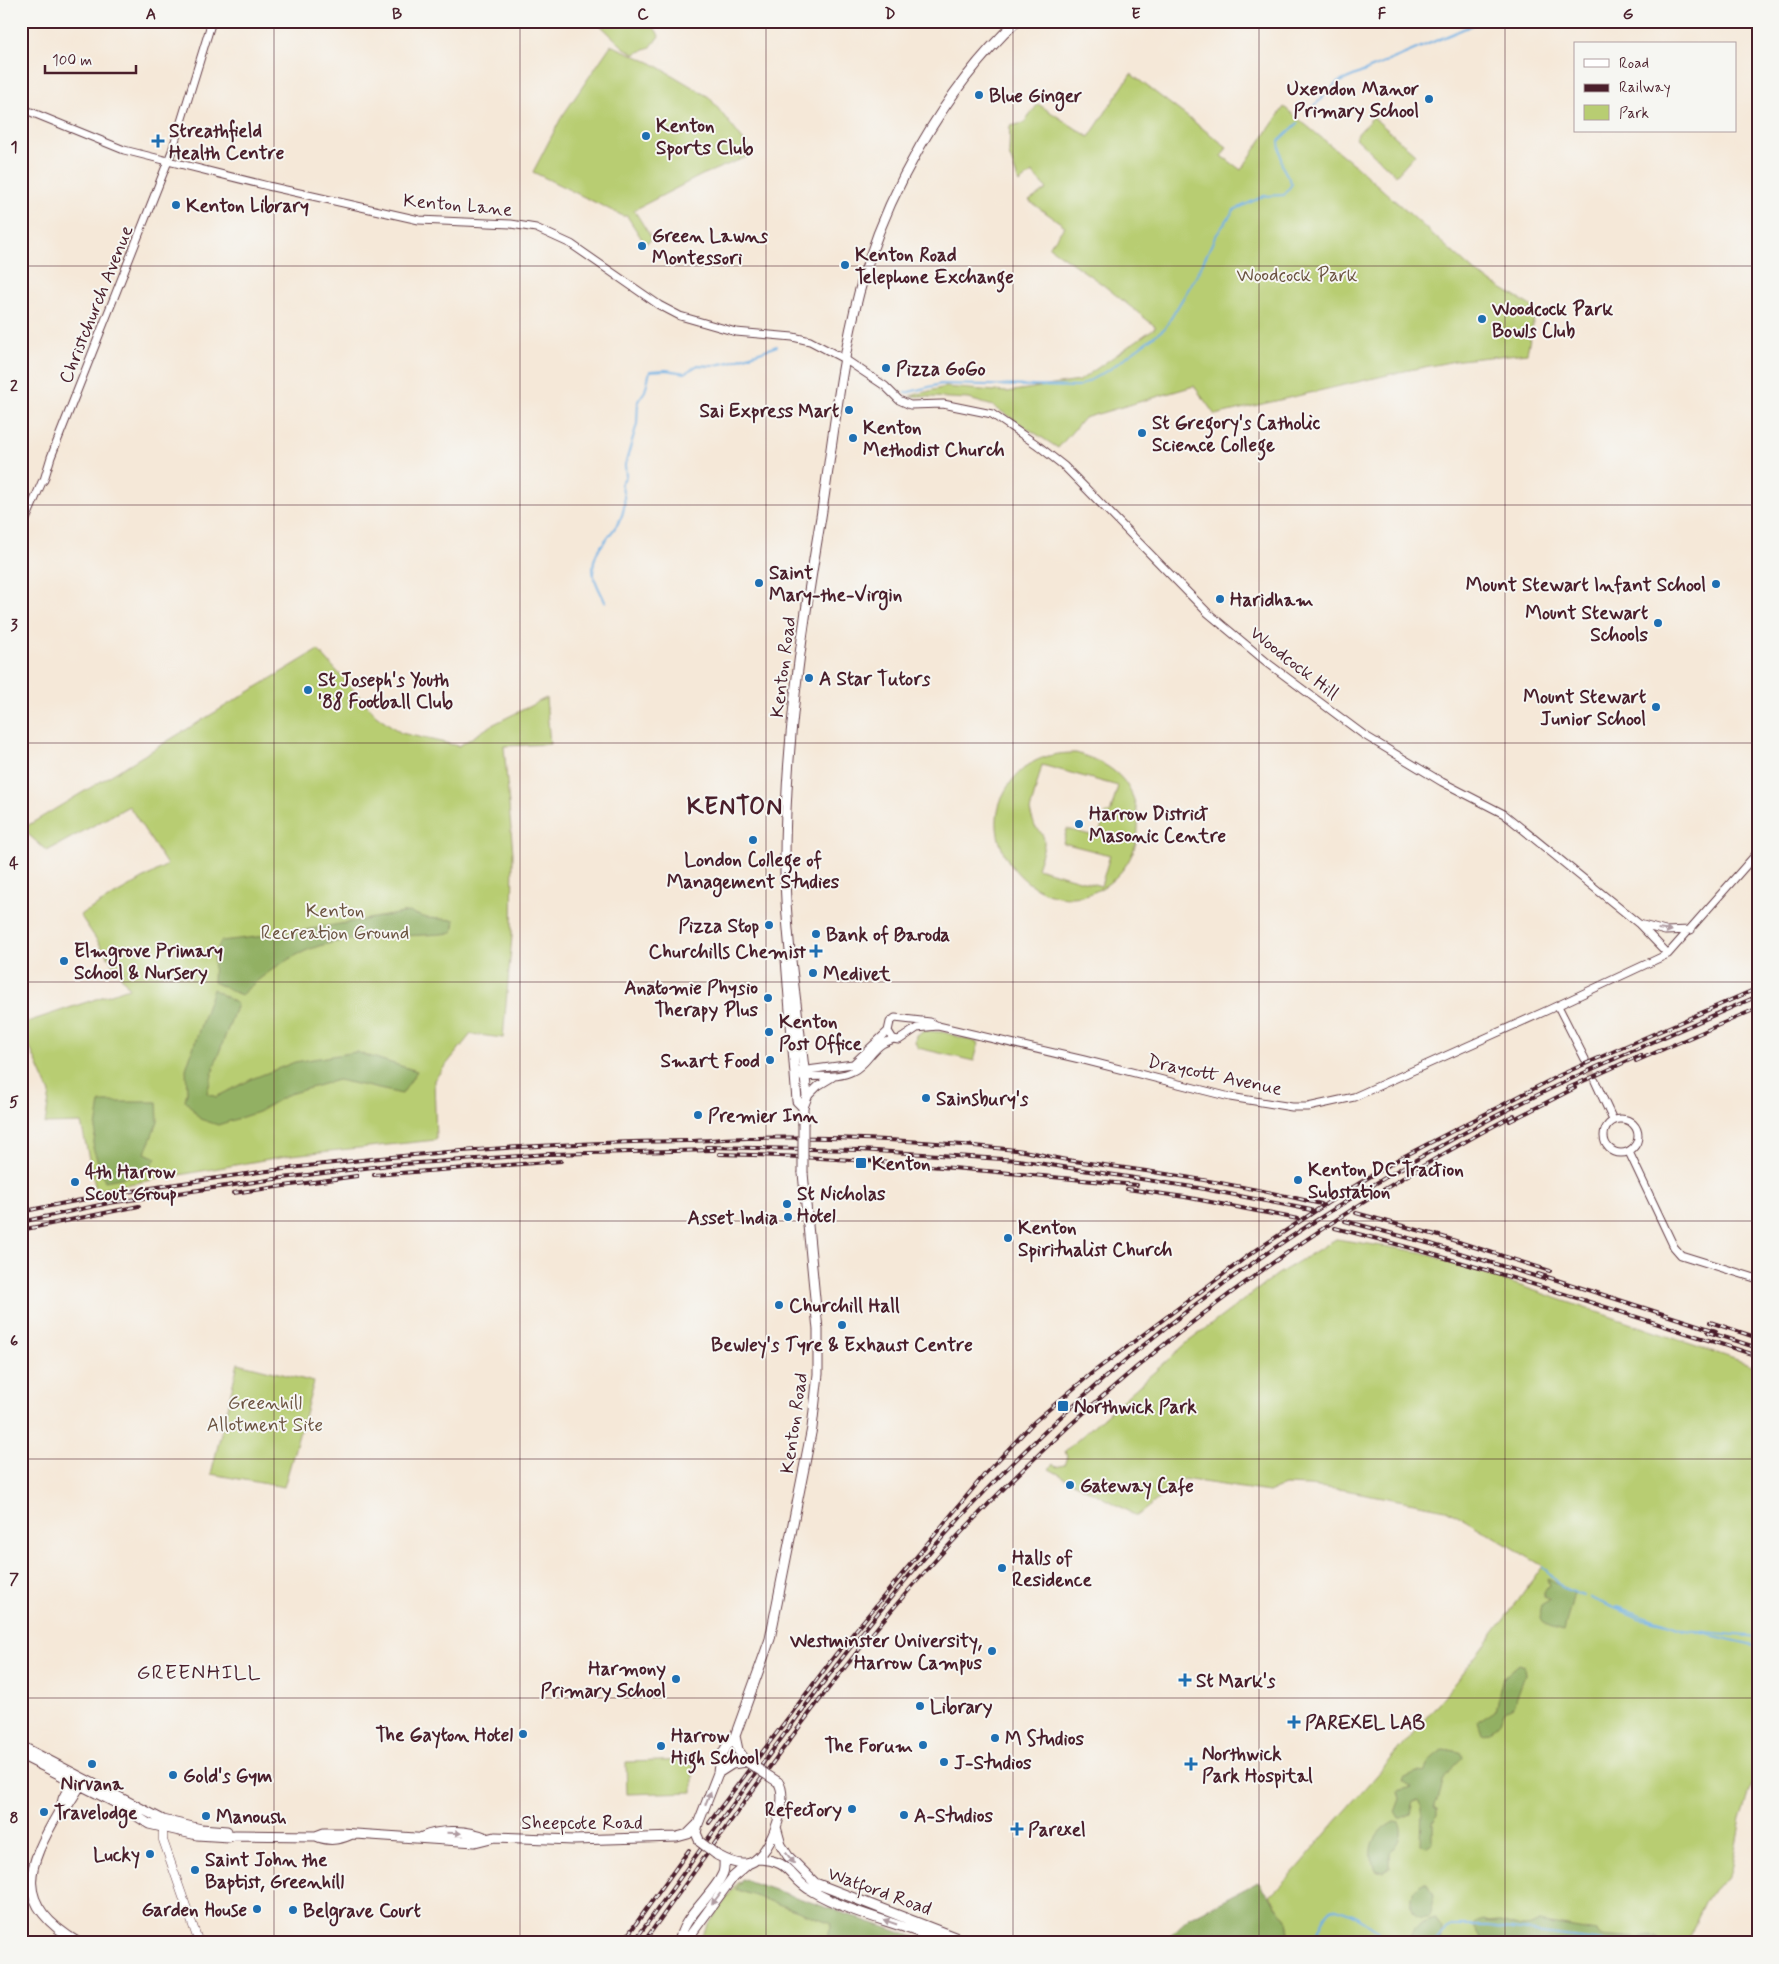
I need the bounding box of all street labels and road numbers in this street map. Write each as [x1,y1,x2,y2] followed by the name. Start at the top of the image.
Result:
[402,188,514,223] street label: Kenton Lane
[53,222,140,387] street label: Christchurch Avenue
[765,615,802,719] street label: Kenton Road
[1244,621,1344,706] street label: Woodcock Hill
[1145,1049,1284,1102] street label: Draycott Avenue
[775,1371,814,1475] street label: Kenton Road
[521,1811,643,1836] street label: Sheepcote Road
[823,1861,935,1925] street label: Watford Road

